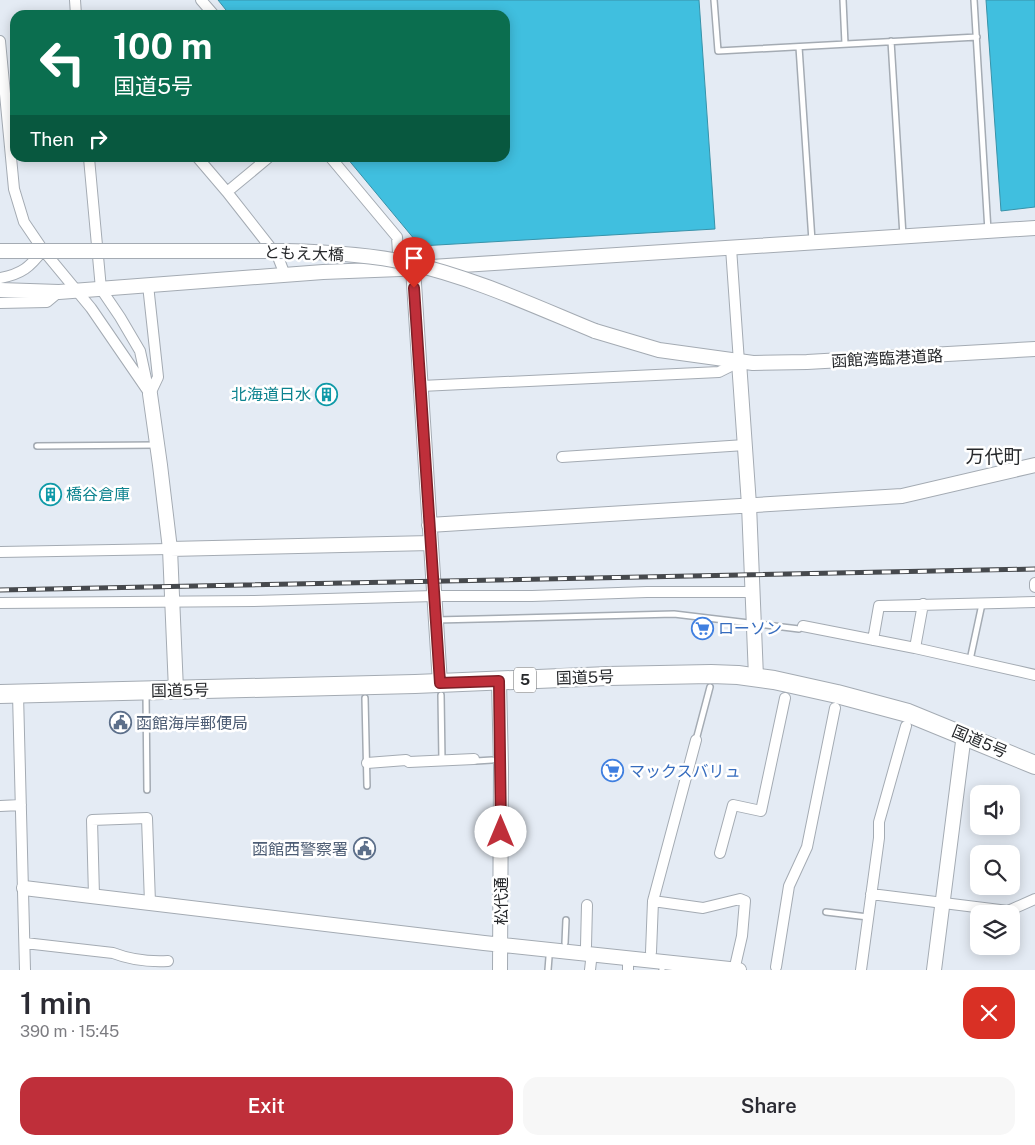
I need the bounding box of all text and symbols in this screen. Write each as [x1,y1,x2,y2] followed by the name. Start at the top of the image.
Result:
[113,26,212,67] text: 100 m
[30,30,95,95] icon: left
[113,73,193,99] text: 国道5号
[84,125,112,153] icon: right
[30,128,74,150] text: Then
[393,237,435,288] pin
[264,243,344,264] street label: ともえ大橋
[400,244,428,272] icon: arrive
[831,346,943,371] street label: 函館湾臨港道路
[315,382,339,406] building icon: 北海道日水
[231,385,311,404] place label: 北海道日水
[965,445,1023,467] district label: 万代町
[38,482,62,506] building icon: 橋谷倉庫
[66,485,130,504] place label: 橋谷倉庫
[690,616,714,640] supermarket icon: ローソン
[718,619,782,638] place label: ローソン
[556,667,614,688] street label: 国道5号
[514,668,536,692] road number: 5
[151,680,209,701] street label: 国道5号
[108,711,132,735] public building icon: 函館海岸郵便局
[136,714,248,733] place label: 函館海岸郵便局
[949,721,1010,762] street label: 国道5号
[601,759,625,783] supermarket icon: マックスバリュ
[629,762,741,781] place label: マックスバリュ
[970,785,1020,955] map controls
[970,785,1020,835] button: sound
[474,805,526,857] position arrow
[352,837,376,861] public building icon: 函館西警察署
[252,840,348,859] place label: 函館西警察署
[970,845,1020,895] button: search
[492,877,511,925] street label: 松代通
[970,905,1020,955] button: layers
[20,985,91,1021] text: 1 min
[963,987,1015,1039] button: close
[20,1022,119,1041] text: 390 m · 15:45
[20,1077,513,1135] button: Exit
[523,1077,1015,1135] button: Share

